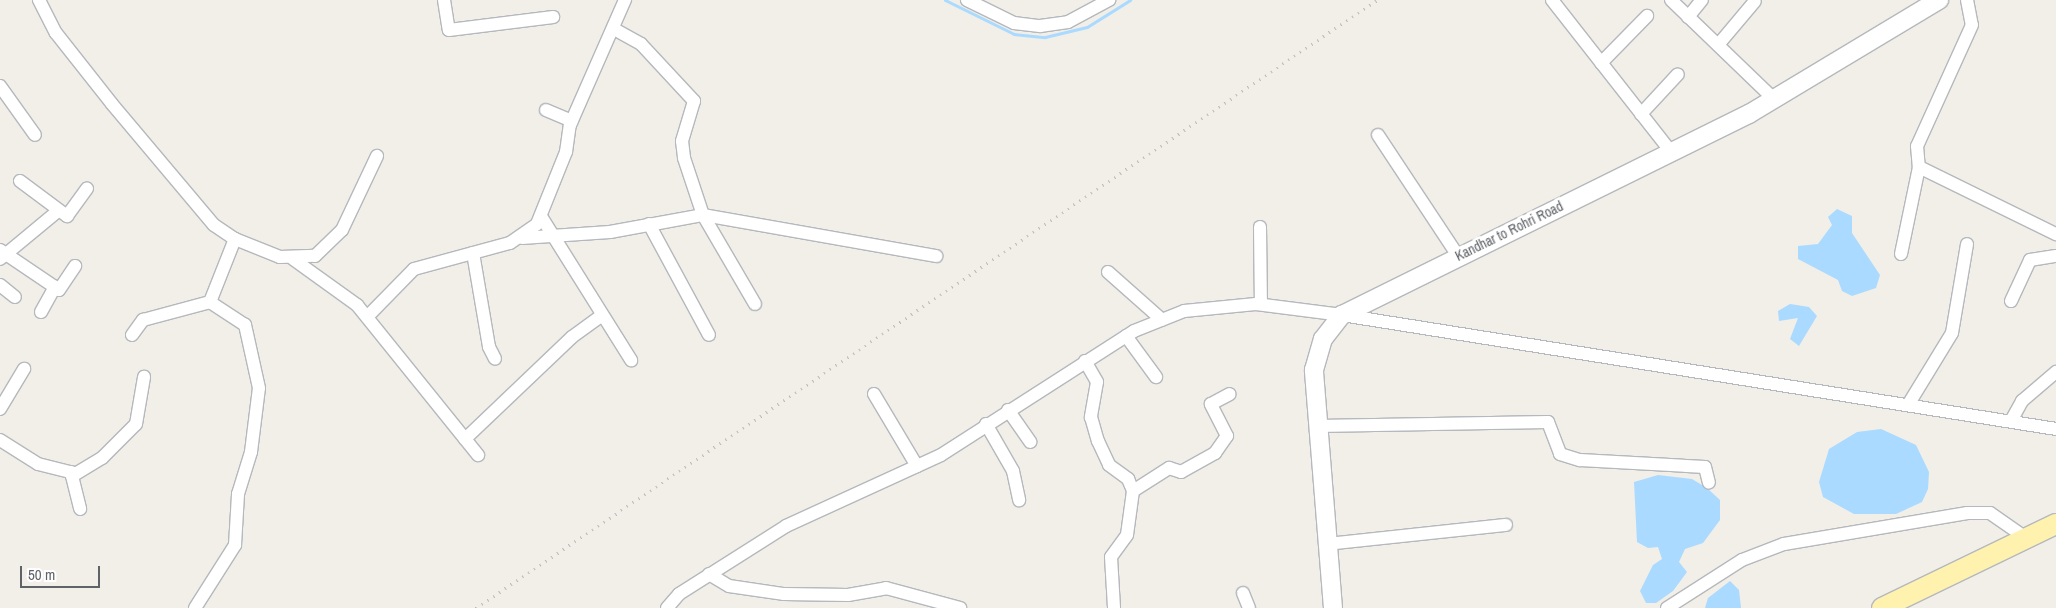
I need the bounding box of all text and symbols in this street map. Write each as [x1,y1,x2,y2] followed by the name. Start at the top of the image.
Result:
[1452,198,1566,264] street label: Kandhar to Rohri Road
[22,556,102,588] scale bar
[28,564,55,585] text: 50 m

